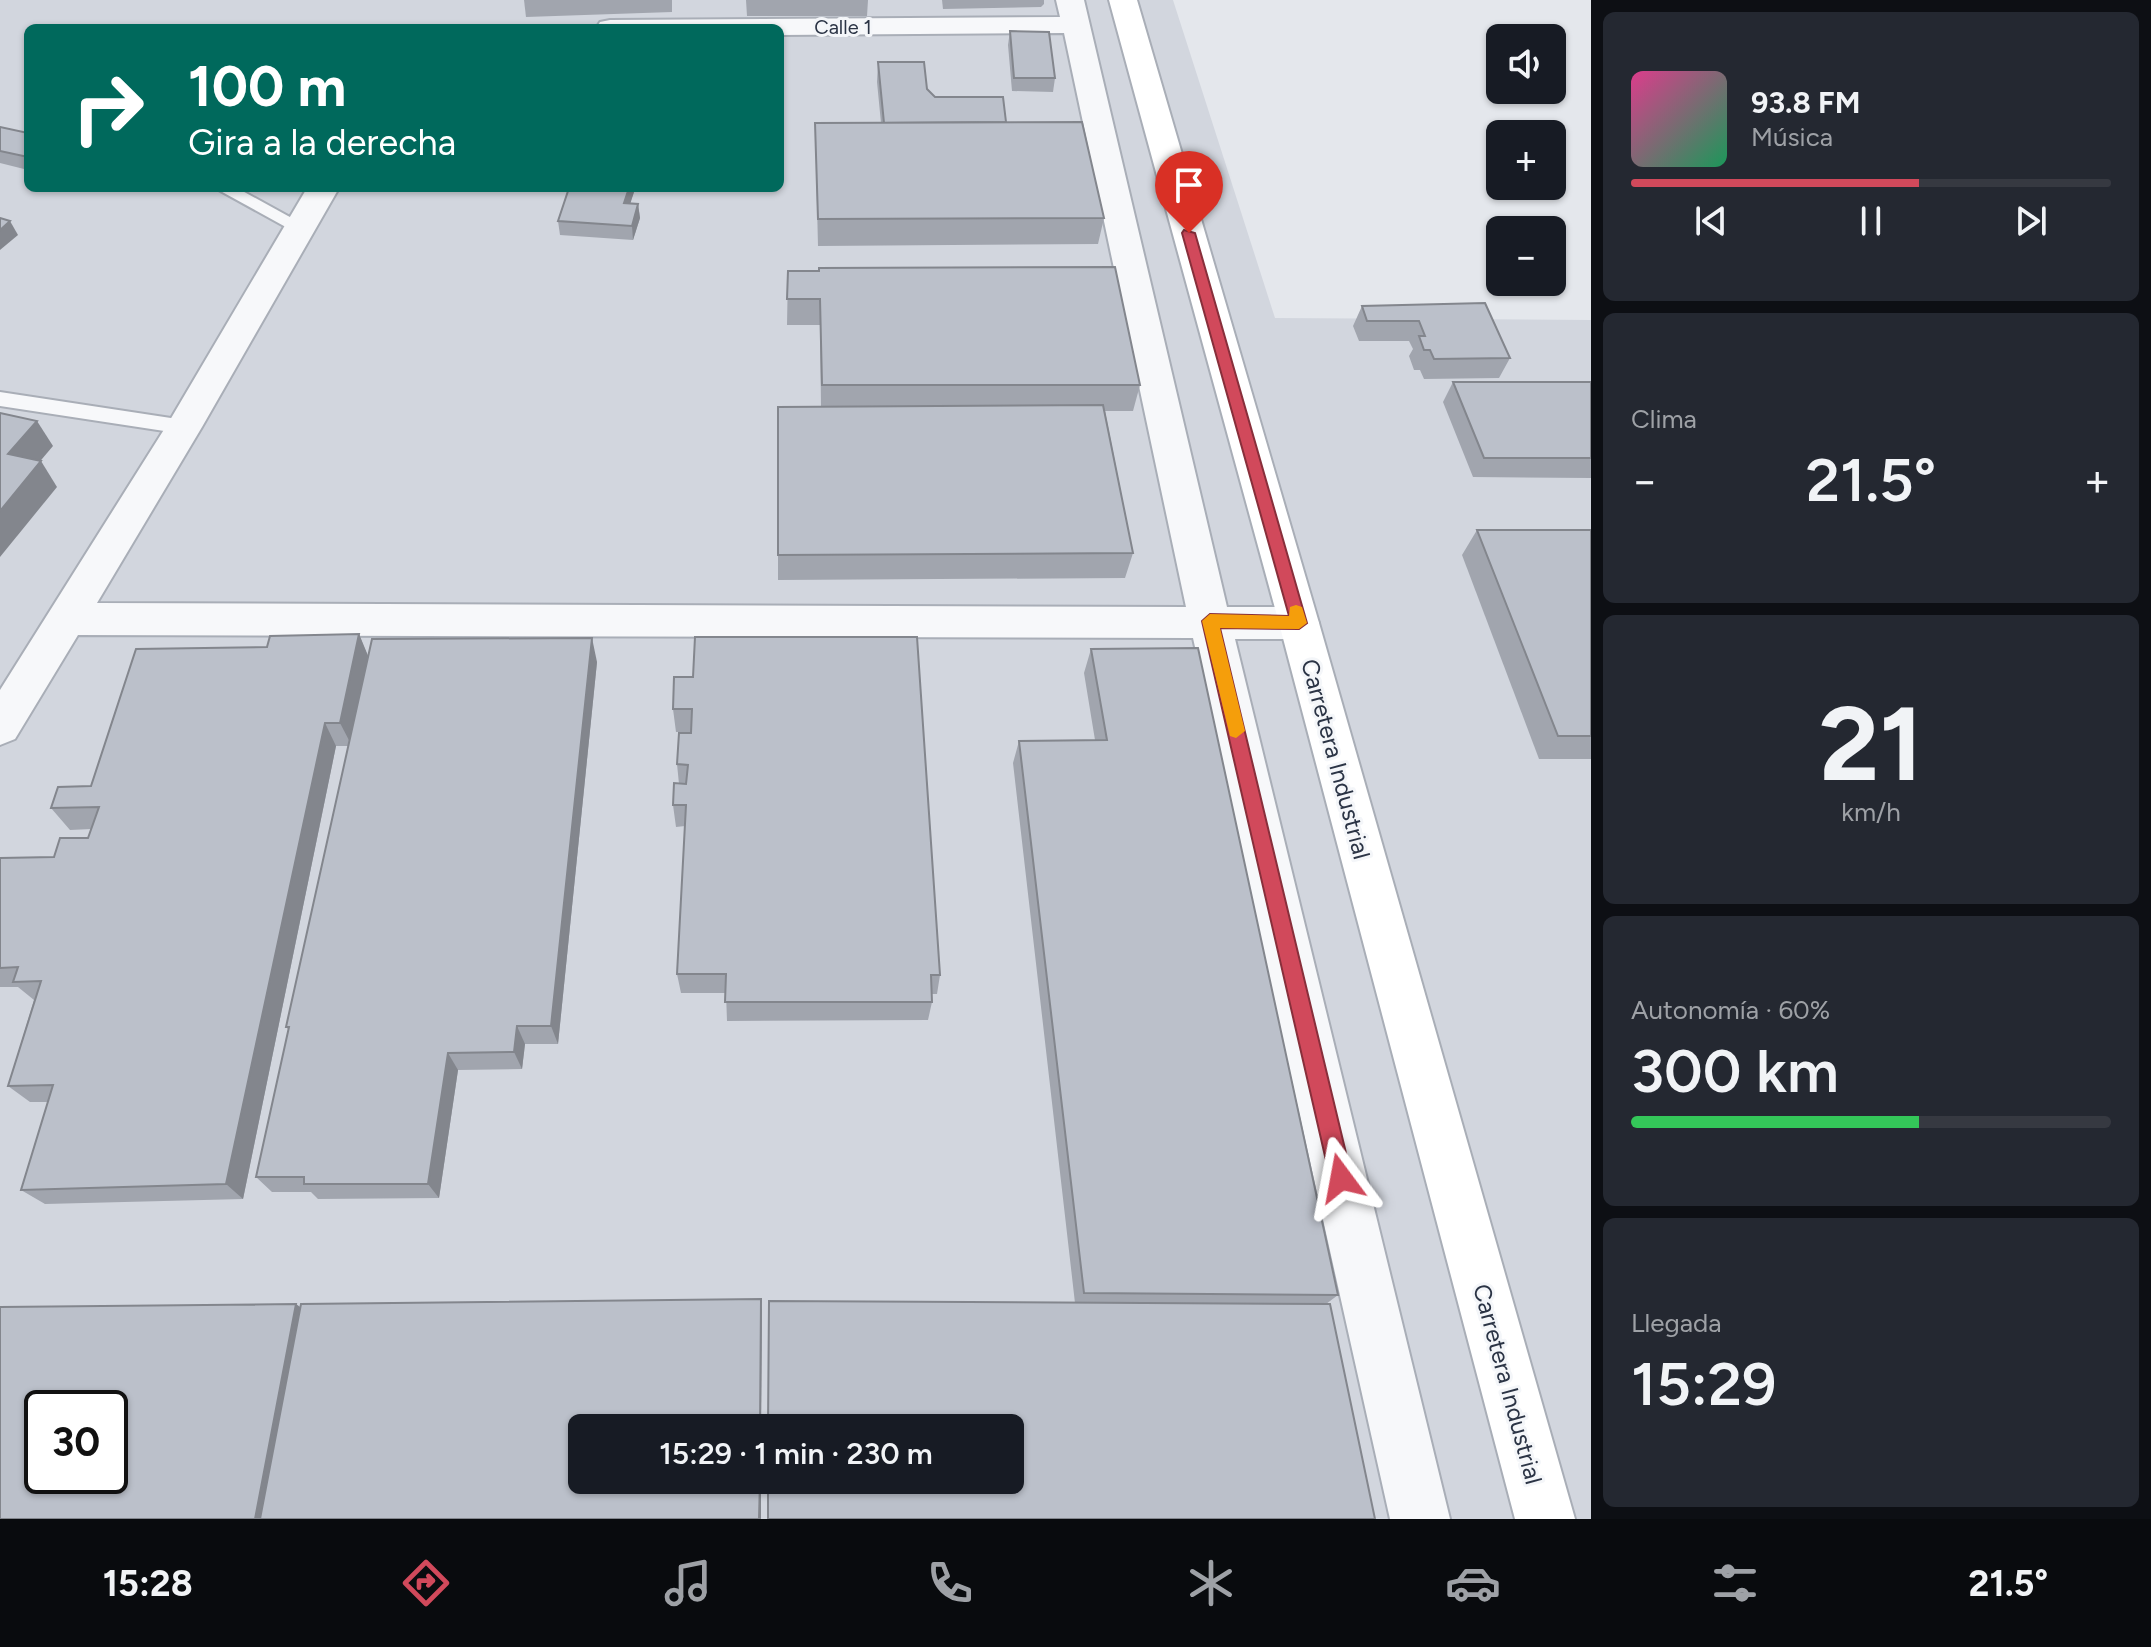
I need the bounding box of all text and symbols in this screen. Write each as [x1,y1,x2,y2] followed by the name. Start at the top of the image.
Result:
[814,15,872,39] street label: Calle 1
[1486,24,1566,296] map controls
[1486,24,1566,104] button: sound
[188,53,346,120] text: 100 m
[56,56,160,160] icon: right
[1751,84,1860,121] text: 93.8 FM
[1486,120,1566,200] button: +
[188,121,456,164] text: Gira a la derecha
[1751,121,1833,153] text: Música
[1155,151,1223,233] pin
[1167,163,1211,207] icon: arrive
[1689,199,1733,243] icon: previous
[1849,199,1893,243] icon: pause
[2009,199,2053,243] icon: next
[1486,216,1566,296] button: −
[1631,403,1697,435] text: Clima
[1806,444,1936,516] text: 21.5°
[1631,454,1658,507] text: −
[2084,454,2111,507] text: +
[1295,656,1377,862] street label: Carretera Industrial
[1819,681,1923,806] text: 21
[1841,796,1901,828] text: km/h
[1631,994,1830,1026] text: Autonomía · 60%
[1631,1035,1839,1107] text: 300 km
[1299,1136,1383,1220] position arrow
[1467,1281,1549,1487] street label: Carretera Industrial
[1631,1307,1721,1339] text: Llegada
[1631,1348,1776,1420] text: 15:29
[24,1390,128,1494] speed limit sign: 30
[659,1435,933,1472] text: 15:29 · 1 min · 230 m
[398,1555,454,1611] icon: directions
[660,1555,716,1611] icon: music
[922,1555,978,1611] icon: phone
[1183,1555,1239,1611] icon: climate
[1445,1555,1501,1611] icon: car
[1707,1555,1763,1611] icon: filters
[103,1562,193,1605] text: 15:28
[1969,1562,2048,1605] text: 21.5°

